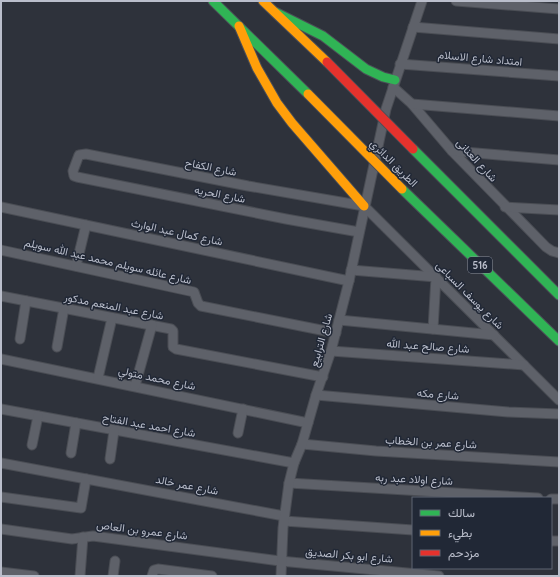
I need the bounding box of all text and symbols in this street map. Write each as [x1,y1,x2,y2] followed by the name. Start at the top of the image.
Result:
[437,47,523,70] street label: امتداد شارع الاسلام
[453,135,501,185] street label: شارع العنانى
[365,136,421,192] street label: الطريق الدائري
[184,155,238,180] street label: شارع الكفاح
[193,182,247,207] street label: شارع الحريه
[130,215,224,250] street label: شارع كمال عبد الوارث
[23,235,193,288] street label: شارع عائله سويلم محمد عبد الله سويلم
[468,257,492,273] road number: 516
[432,258,507,333] street label: شارع يوسف السباعى
[62,289,165,324] street label: شارع عبد المنعم مدكور
[307,311,336,369] street label: شارع الترابيع
[386,336,470,357] street label: شارع صالح عبد الله
[116,363,197,396] street label: شارع محمد متولي
[416,385,460,404] street label: شارع مكه
[101,410,197,441] street label: شارع احمد عبد الفتاح
[385,433,477,452] street label: شارع عمر بن الخطاب
[375,470,454,489] street label: شارع اولاد عبد ربه
[154,472,220,499] street label: شارع عمر خالد
[412,497,552,569] legend
[448,505,475,520] text: سالك
[95,517,189,544] street label: شارع عمرو بن العاص
[448,525,472,543] text: بطيء
[305,544,394,567] street label: شارع ابو بكر الصديق
[448,545,479,561] text: مزدحم

